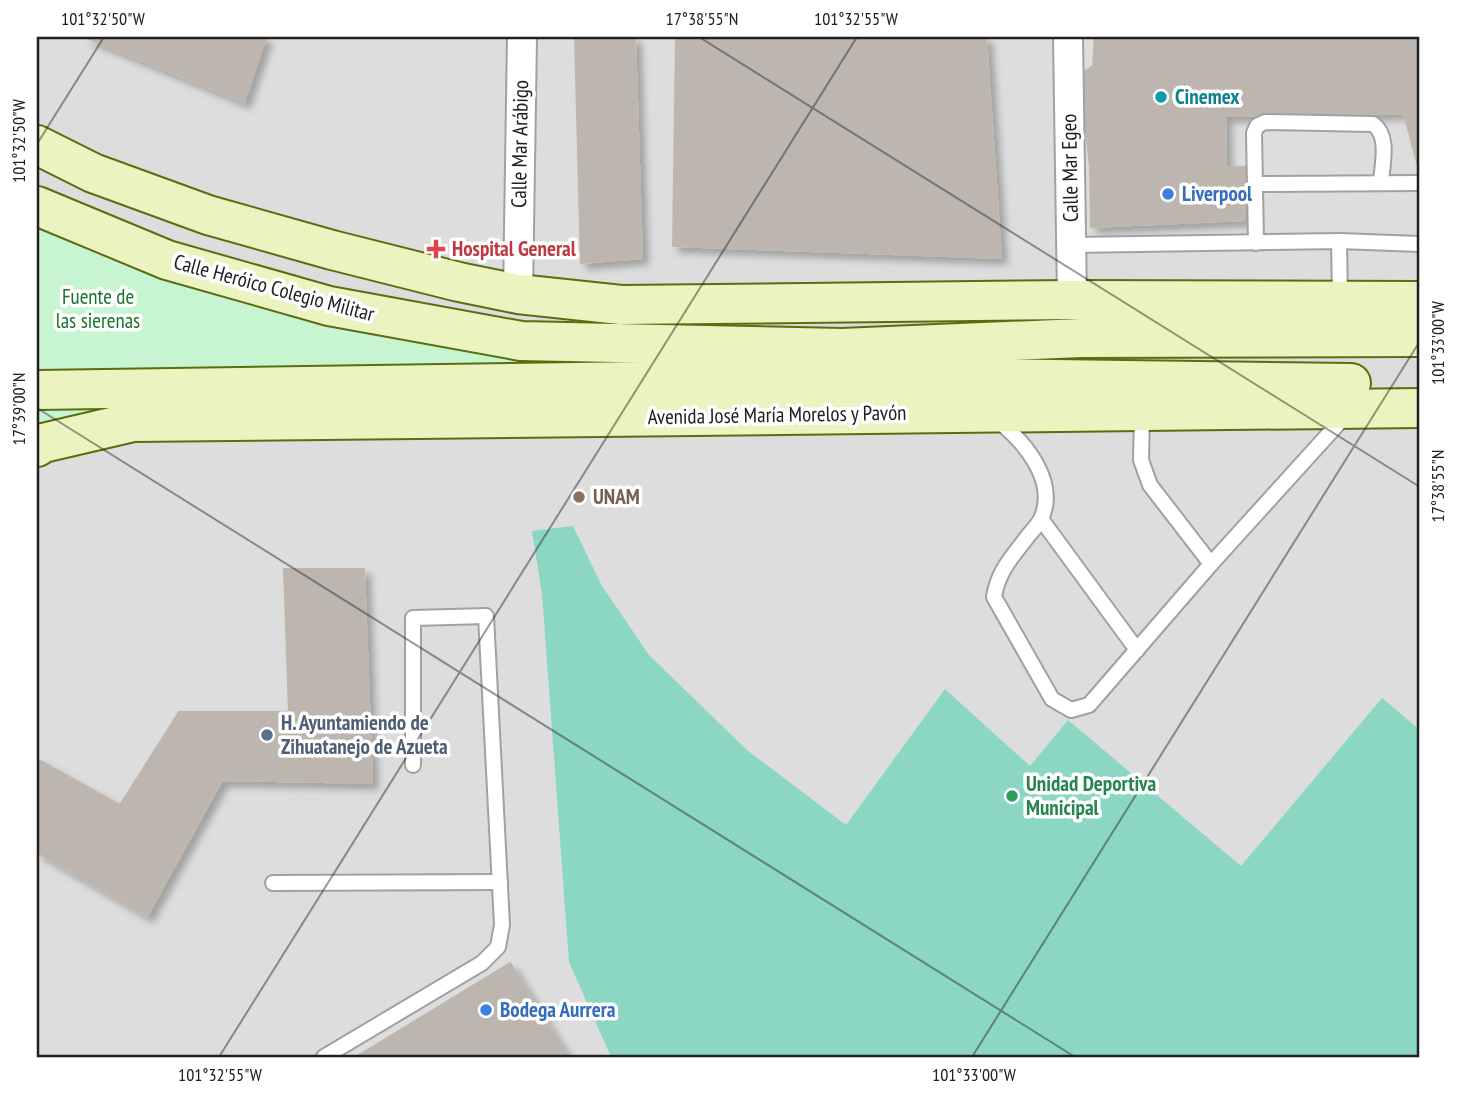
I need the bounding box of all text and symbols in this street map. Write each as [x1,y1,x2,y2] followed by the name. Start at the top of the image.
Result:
[61,7,145,30] text: 101°32'50"W
[666,7,738,30] text: 17°38'55"N
[814,7,898,30] text: 101°32'55"W
[505,80,534,208] street label: Calle Mar Arábigo
[1175,83,1240,110] place label: Cinemex
[1153,89,1169,105] marker: Cinemex
[7,99,30,183] text: 101°32'50"W
[1055,114,1084,222] street label: Calle Mar Egeo
[1182,180,1253,207] place label: Liverpool
[1160,186,1176,202] marker: Liverpool
[452,235,577,262] place label: Hospital General
[426,239,446,259] marker: Hospital General
[171,248,378,327] street label: Calle Heróico Colegio Militar
[56,283,140,334] park label: Fuente de las sierenas
[1426,301,1449,385] text: 101°33'00"W
[7,373,30,445] text: 17°39'00"N
[647,399,907,430] street label: Avenida José María Morelos y Pavón
[1426,450,1449,522] text: 17°38'55"N
[593,483,640,510] place label: UNAM
[571,489,587,505] marker: UNAM
[281,709,448,760] place label: H. Ayuntamiendo de Zihuatanejo de Azueta
[259,727,275,743] marker: H. Ayuntamiendo de Zihuatanejo de Azueta
[1026,770,1156,821] place label: Unidad Deportiva Municipal
[1004,788,1020,804] marker: Unidad Deportiva Municipal
[500,996,616,1023] place label: Bodega Aurrera
[478,1002,494,1018] marker: Bodega Aurrera
[178,1063,262,1086] text: 101°32'55"W
[932,1063,1016,1086] text: 101°33'00"W

